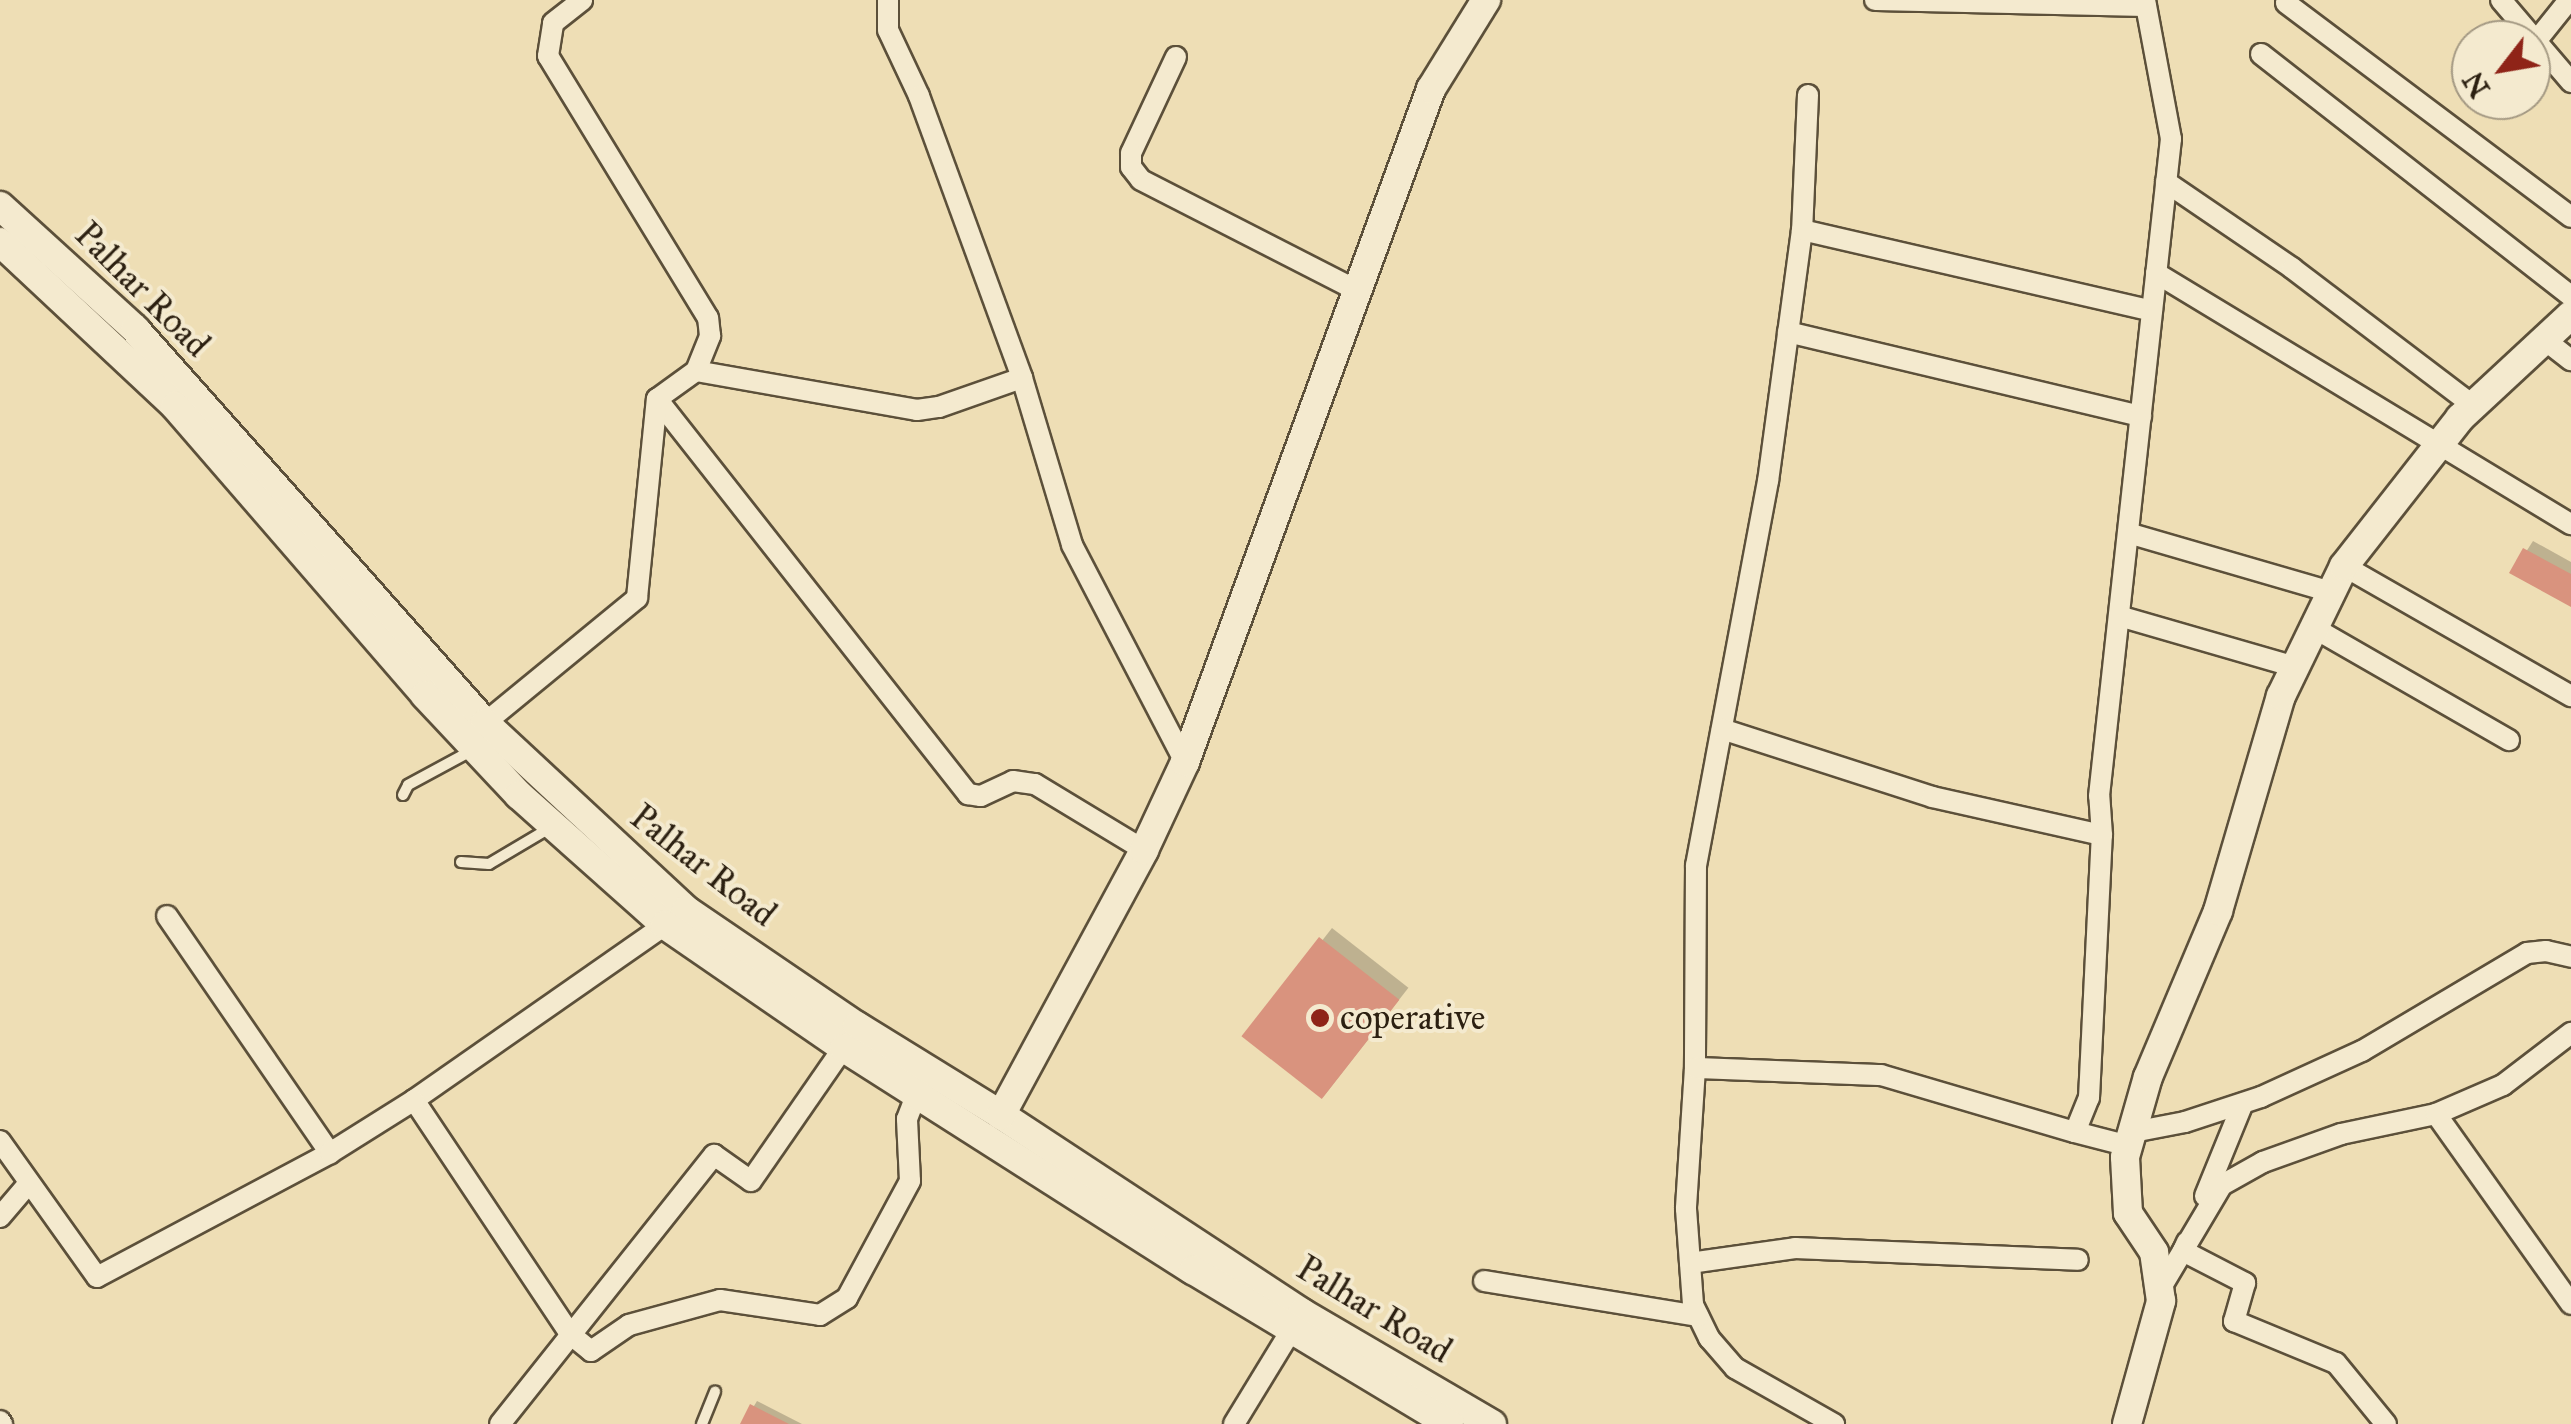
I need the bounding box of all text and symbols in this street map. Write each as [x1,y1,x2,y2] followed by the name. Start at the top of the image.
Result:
[2451,20,2551,120] north arrow
[2455,65,2498,104] text: N
[66,214,218,366] street label: Palhar Road
[622,796,784,936] street label: Palhar Road
[1340,997,1485,1039] place label: coperative
[1309,1007,1331,1029] marker: coperative
[1289,1247,1459,1373] street label: Palhar Road

